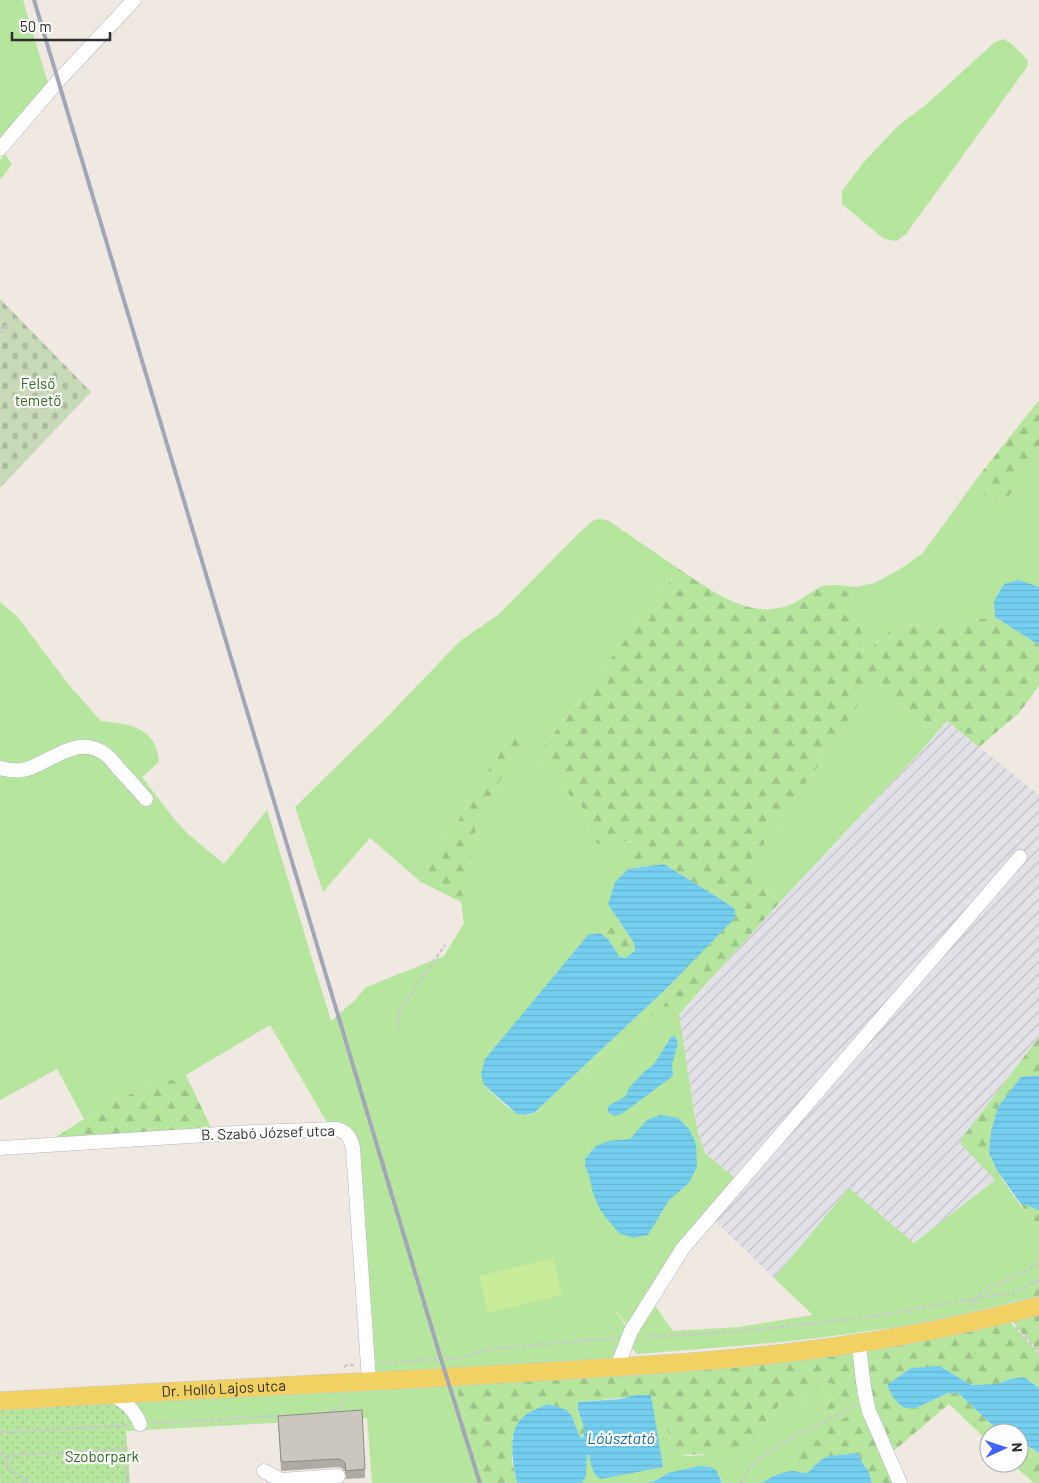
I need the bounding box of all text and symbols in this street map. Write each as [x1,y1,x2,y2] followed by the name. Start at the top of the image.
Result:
[12,10,110,42] scale bar
[20,17,52,35] text: 50 m
[15,374,61,409] park label: Felső temető
[201,1121,335,1143] street label: B. Szabó József utca
[161,1376,286,1400] street label: Dr. Holló Lajos utca
[979,1423,1029,1473] north arrow
[587,1428,655,1447] water label: Lóúsztató
[1009,1442,1026,1452] text: N
[65,1447,140,1465] park label: Szoborpark

